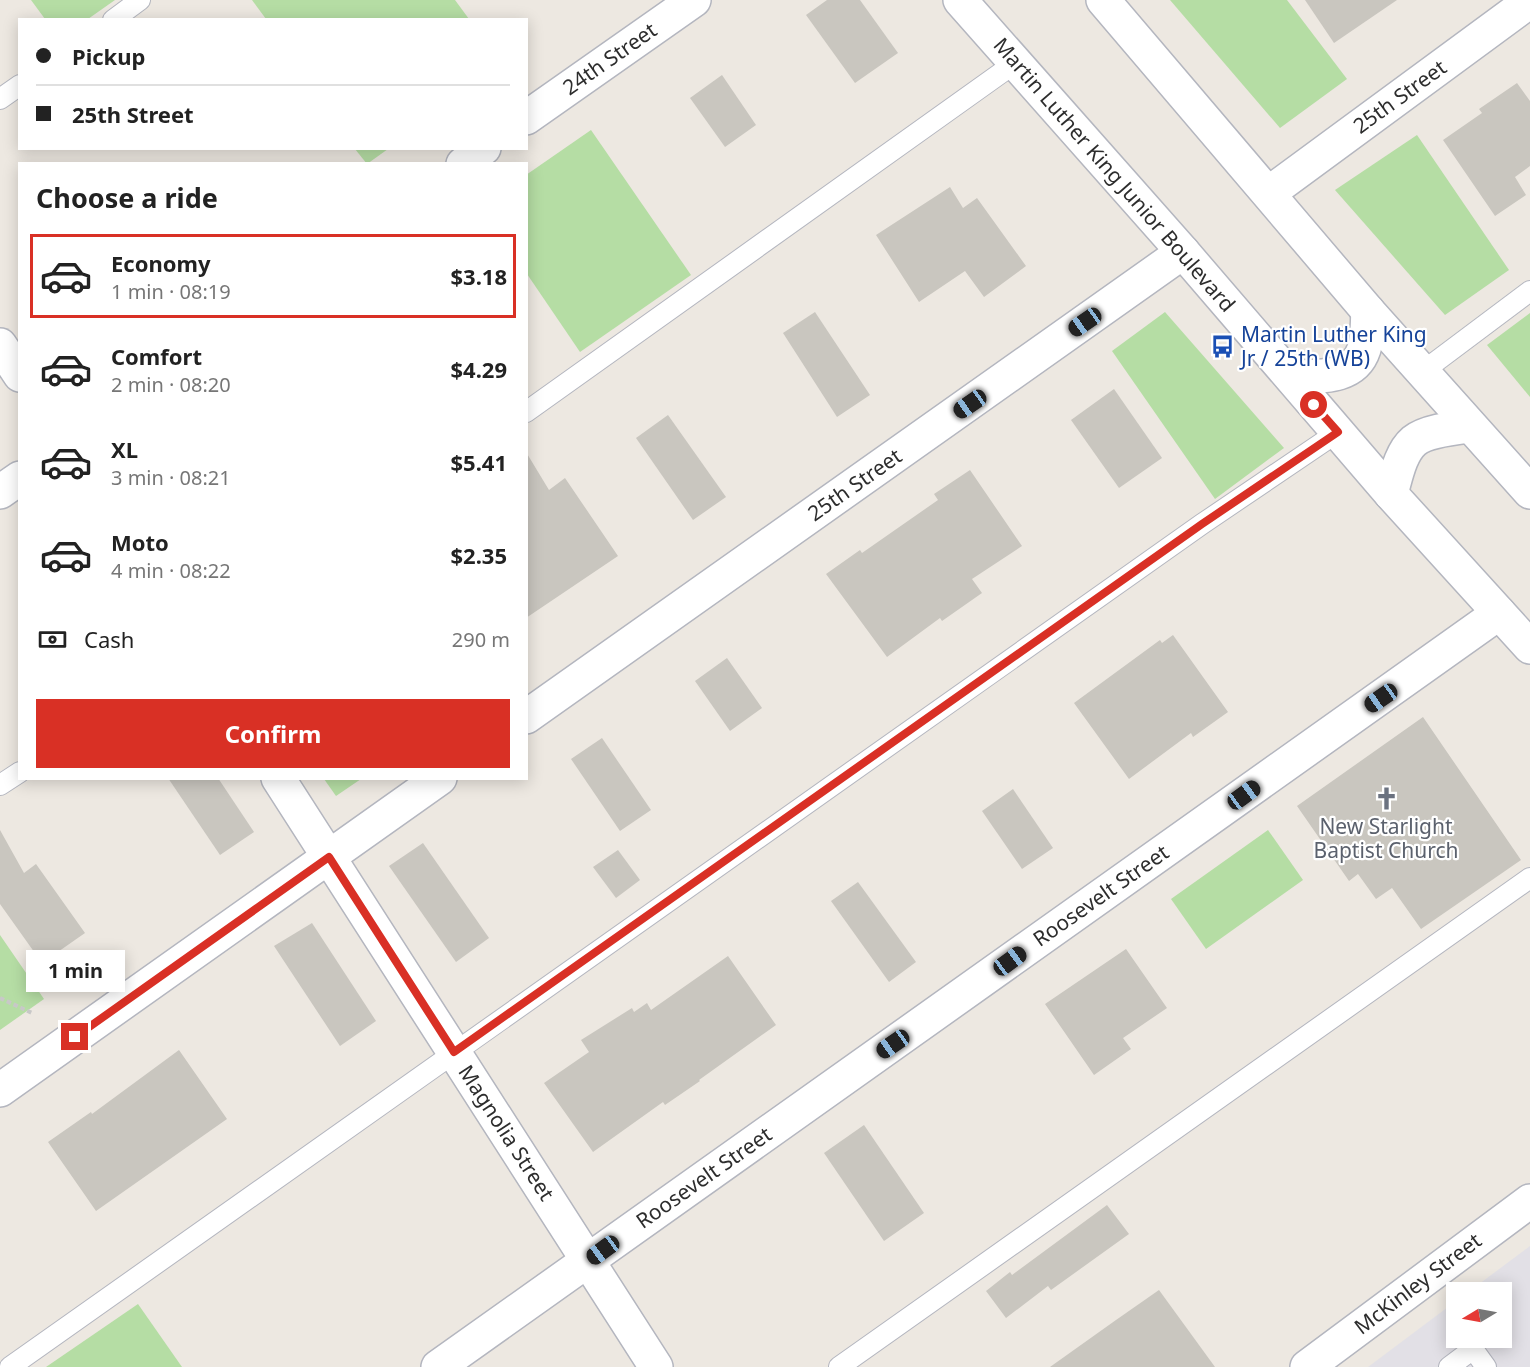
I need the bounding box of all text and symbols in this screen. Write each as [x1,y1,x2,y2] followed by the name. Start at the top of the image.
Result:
[557,15,662,101] street label: 24th Street
[988,31,1242,317] street label: Martin Luther King Junior Boulevard
[72,41,145,71] text: Pickup
[1347,53,1452,139] street label: 25th Street
[72,99,194,129] text: 25th Street
[36,179,218,216] text: Choose a ride
[111,248,210,278] text: Economy
[39,249,93,303] icon: car
[450,261,507,291] text: $3.18
[111,278,231,305] text: 1 min · 08:19
[1065,304,1105,340] car
[1239,320,1427,372] place label: Martin Luther King Jr / 25th (WB)
[1210,334,1236,360] bus stop icon: Martin Luther King Jr / 25th (WB)
[111,341,202,371] text: Comfort
[39,342,93,396] icon: car
[450,354,507,384] text: $4.29
[111,371,231,398] text: 2 min · 08:20
[950,386,990,422] car
[1300,391,1327,418] route start
[111,434,138,464] text: XL
[39,435,93,489] icon: car
[802,441,907,527] street label: 25th Street
[450,447,507,477] text: $5.41
[111,464,231,491] text: 3 min · 08:21
[111,527,169,557] text: Moto
[39,528,93,582] icon: car
[450,540,507,570] text: $2.35
[111,557,231,584] text: 4 min · 08:22
[36,623,69,656] icon: cash
[84,624,134,654] text: Cash
[452,626,510,653] text: 290 m
[1361,680,1401,716] car
[36,699,510,768] button: Confirm
[1224,777,1264,813] car
[1373,786,1399,812] church icon: New Starlight Baptist Church
[1314,812,1458,864] place label: New Starlight Baptist Church
[1027,838,1174,952] street label: Roosevelt Street
[990,943,1030,979] car
[26,950,124,992] callout: 1 min
[48,957,103,984] text: 1 min
[61,1023,88,1050] route end
[873,1026,913,1062] car
[453,1059,561,1206] street label: Magnolia Street
[630,1120,777,1234] street label: Roosevelt Street
[1348,1226,1487,1340] street label: McKinley Street
[583,1232,623,1268] car
[1446,1282,1512,1348] north arrow
[1446,1282,1512,1348] map controls

